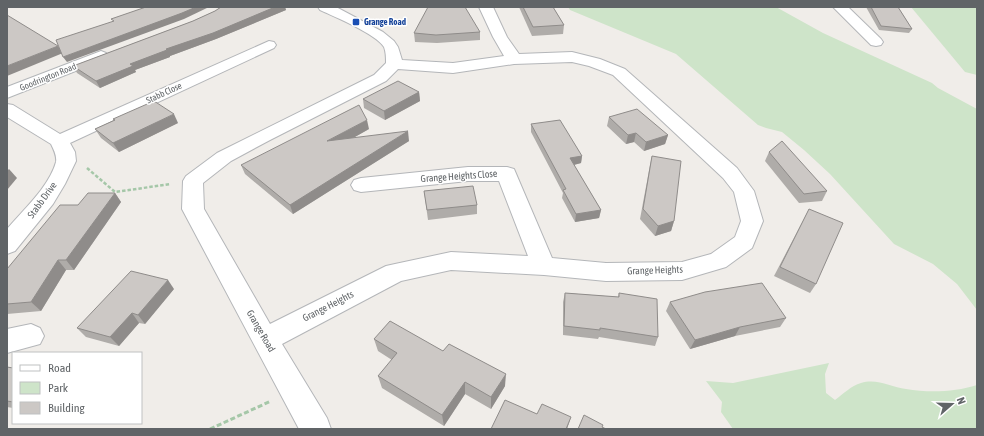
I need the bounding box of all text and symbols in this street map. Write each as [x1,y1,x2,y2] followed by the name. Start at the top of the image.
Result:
[351,17,361,27] marker: Grange Road
[364,17,406,27] place label: Grange Road
[18,61,78,93] street label: Goodrington Road
[145,80,183,106] street label: Stabb Close
[420,168,498,184] street label: Grange Heights Close
[25,179,59,220] street label: Stabb Drive
[627,264,684,276] street label: Grange Heights
[301,288,356,324] street label: Grange Heights
[245,308,278,354] street label: Grange Road
[12,352,142,424] legend
[48,361,71,375] text: Road
[48,381,69,395] text: Park
[932,384,972,424] north arrow
[955,395,968,406] text: N
[48,401,86,415] text: Building

